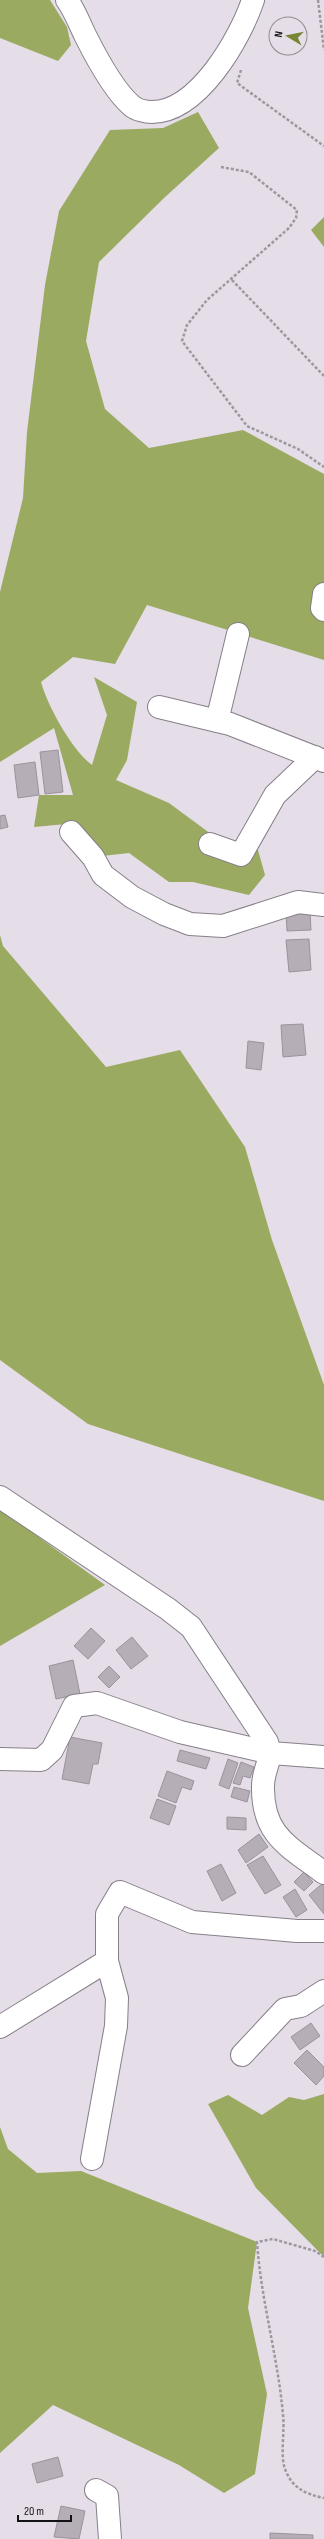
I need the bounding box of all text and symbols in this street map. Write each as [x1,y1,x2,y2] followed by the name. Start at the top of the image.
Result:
[268,16,308,56] north arrow
[272,30,286,38] text: N
[18,2497,71,2523] scale bar
[24,2504,44,2519] text: 20 m

